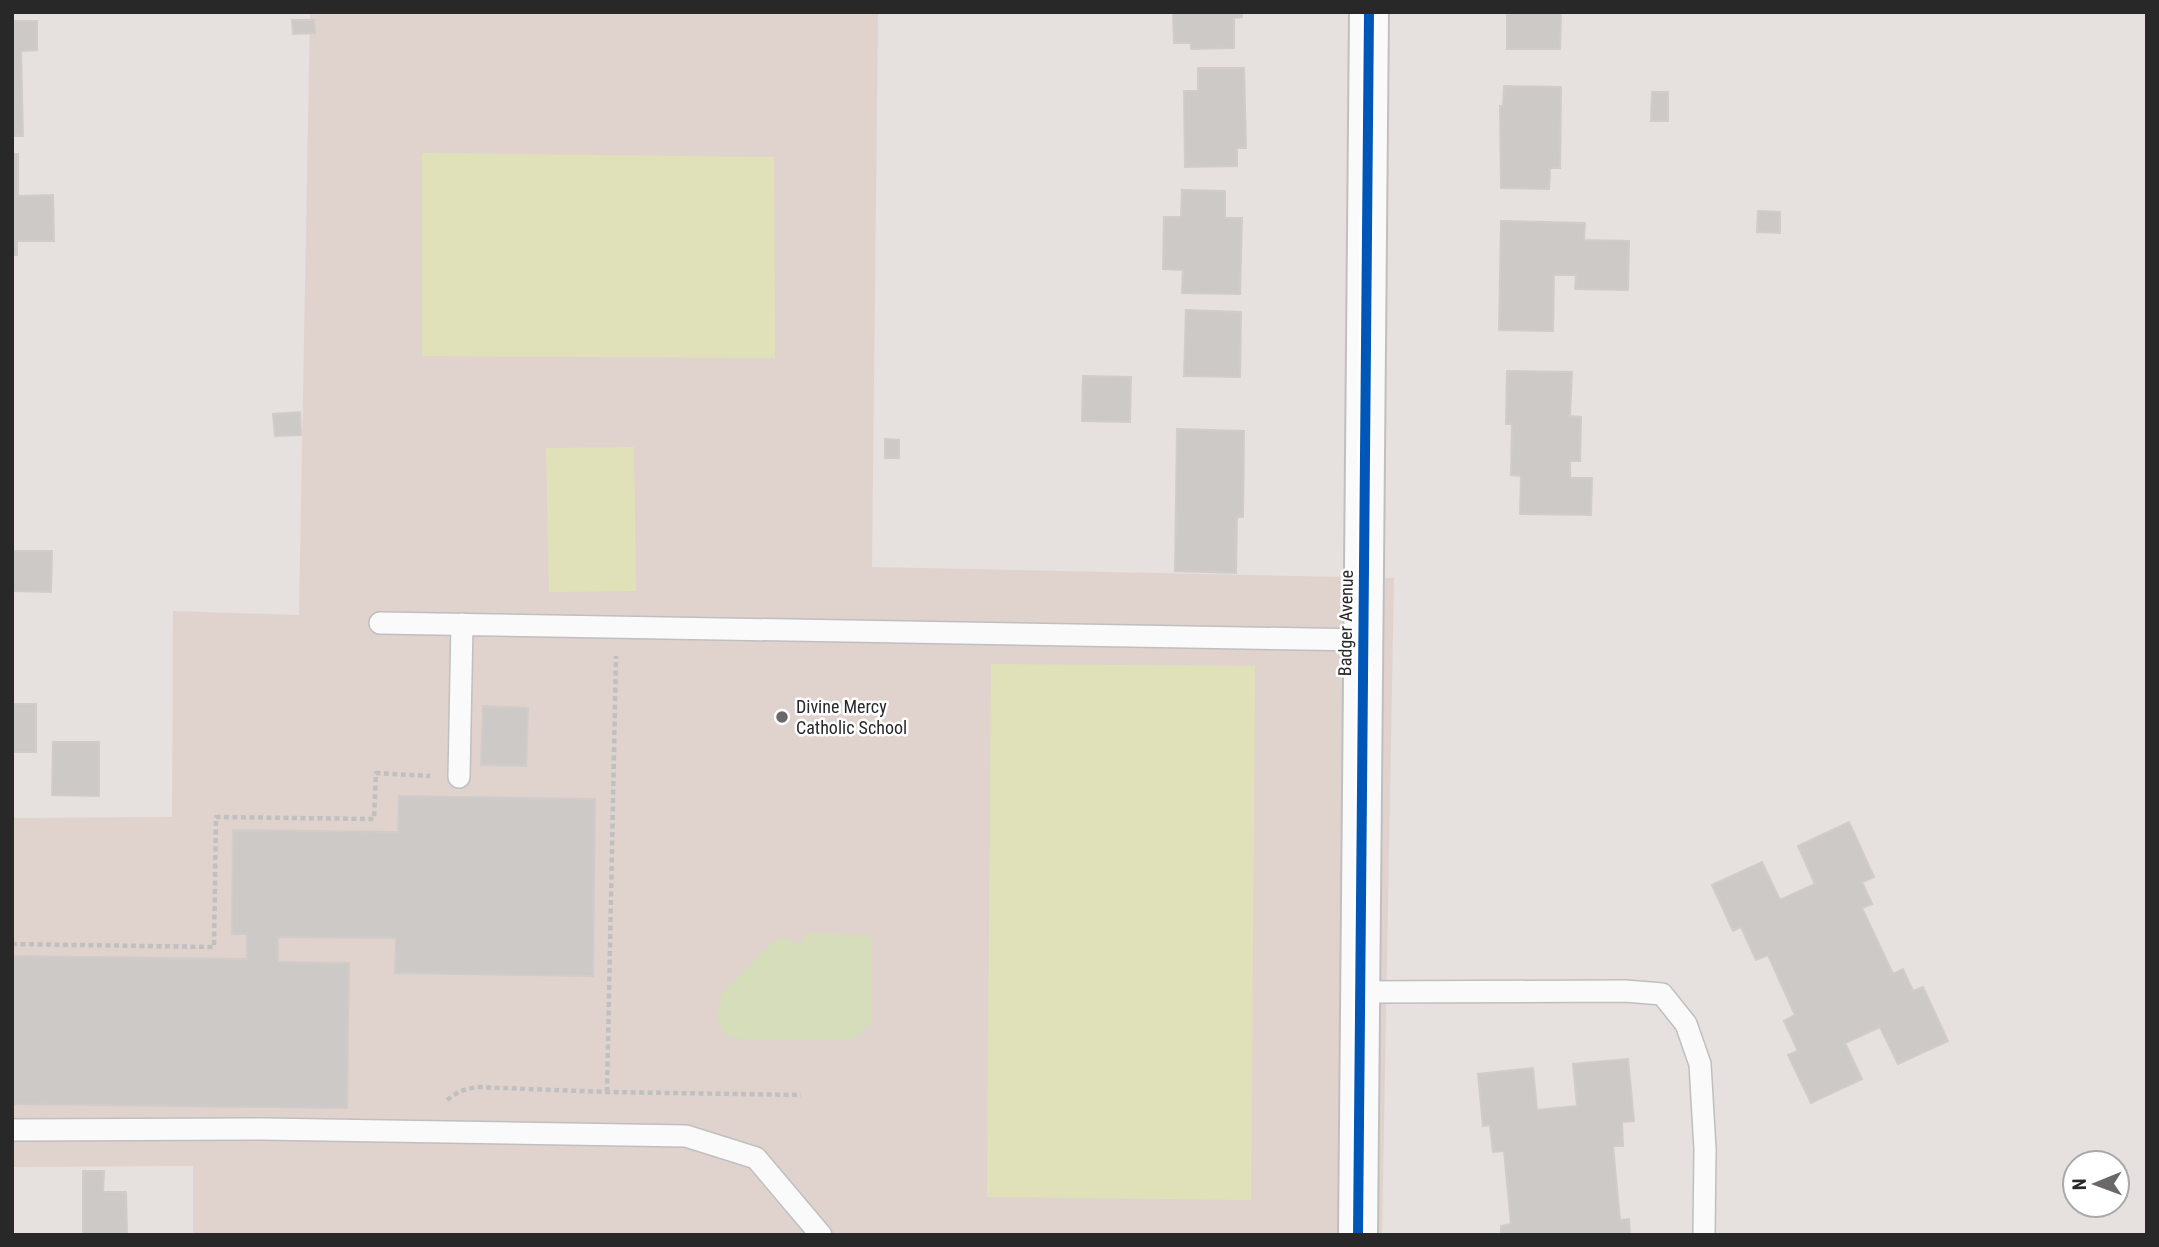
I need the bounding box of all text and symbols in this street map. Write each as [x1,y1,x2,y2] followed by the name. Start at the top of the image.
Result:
[1334,570,1357,676] street label: Badger Avenue
[796,696,907,738] place label: Divine Mercy Catholic School
[774,709,790,725] marker: Divine Mercy Catholic School
[2061,1149,2131,1219] north arrow
[2068,1178,2091,1190] text: N

